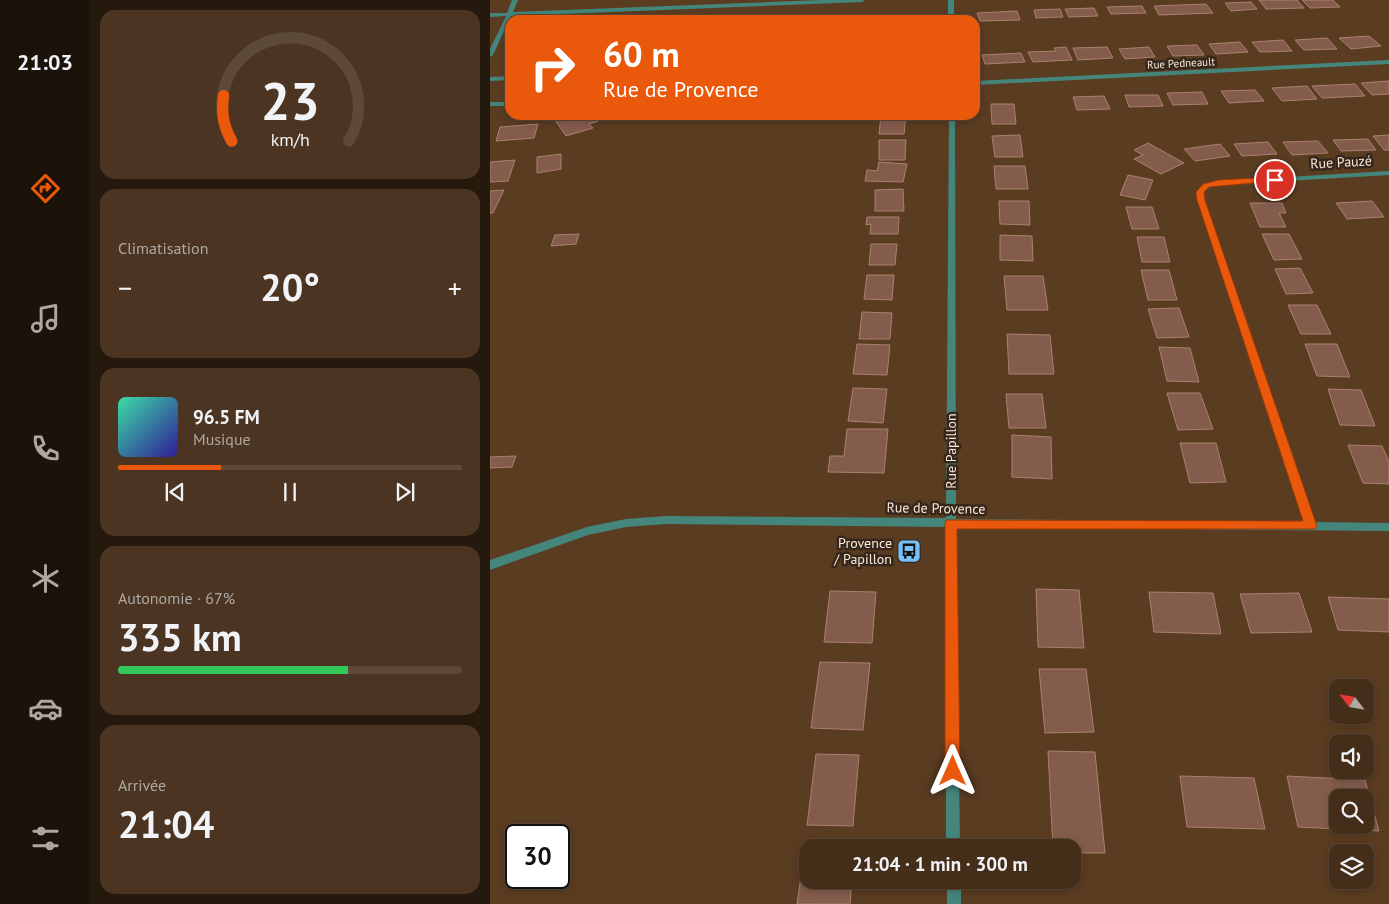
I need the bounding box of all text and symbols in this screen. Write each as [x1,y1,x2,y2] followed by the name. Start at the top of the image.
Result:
[603,31,680,77] text: 60 m
[520,35,585,100] icon: right
[17,48,73,76] text: 21:03
[1147,54,1216,72] street label: Rue Pedneault
[261,67,319,134] text: 23
[603,75,758,103] text: Rue de Provence
[270,128,310,151] text: km/h
[1310,151,1372,173] street label: Rue Pauzé
[1254,159,1296,201] pin
[1261,166,1289,194] icon: arrive
[28,171,63,206] icon: directions
[118,238,208,258] text: Climatisation
[260,262,320,311] text: 20°
[118,269,132,306] text: −
[448,269,462,306] text: +
[28,301,63,336] icon: music
[193,405,260,429] text: 96.5 FM
[942,413,960,489] street label: Rue Papillon
[193,429,251,449] text: Musique
[28,431,63,466] icon: phone
[161,478,189,506] icon: previous
[276,478,304,506] icon: pause
[391,478,419,506] icon: next
[886,498,986,518] street label: Rue de Provence
[833,534,892,568] place label: Provence / Papillon
[896,538,922,564] bus stop icon: Provence / Papillon
[28,561,63,596] icon: climate
[118,588,235,608] text: Autonomie · 67%
[118,612,242,661] text: 335 km
[1329,679,1374,724] north arrow
[1329,679,1374,889] map controls
[28,691,63,726] icon: car
[1329,734,1374,779] button: sound
[926,744,978,796] position arrow
[118,775,166,795] text: Arrivée
[1329,789,1374,834] button: search
[118,799,214,848] text: 21:04
[28,821,63,856] icon: filters
[505,824,570,889] speed limit sign: 30
[1329,844,1374,889] button: layers
[852,852,1028,876] text: 21:04 · 1 min · 300 m

